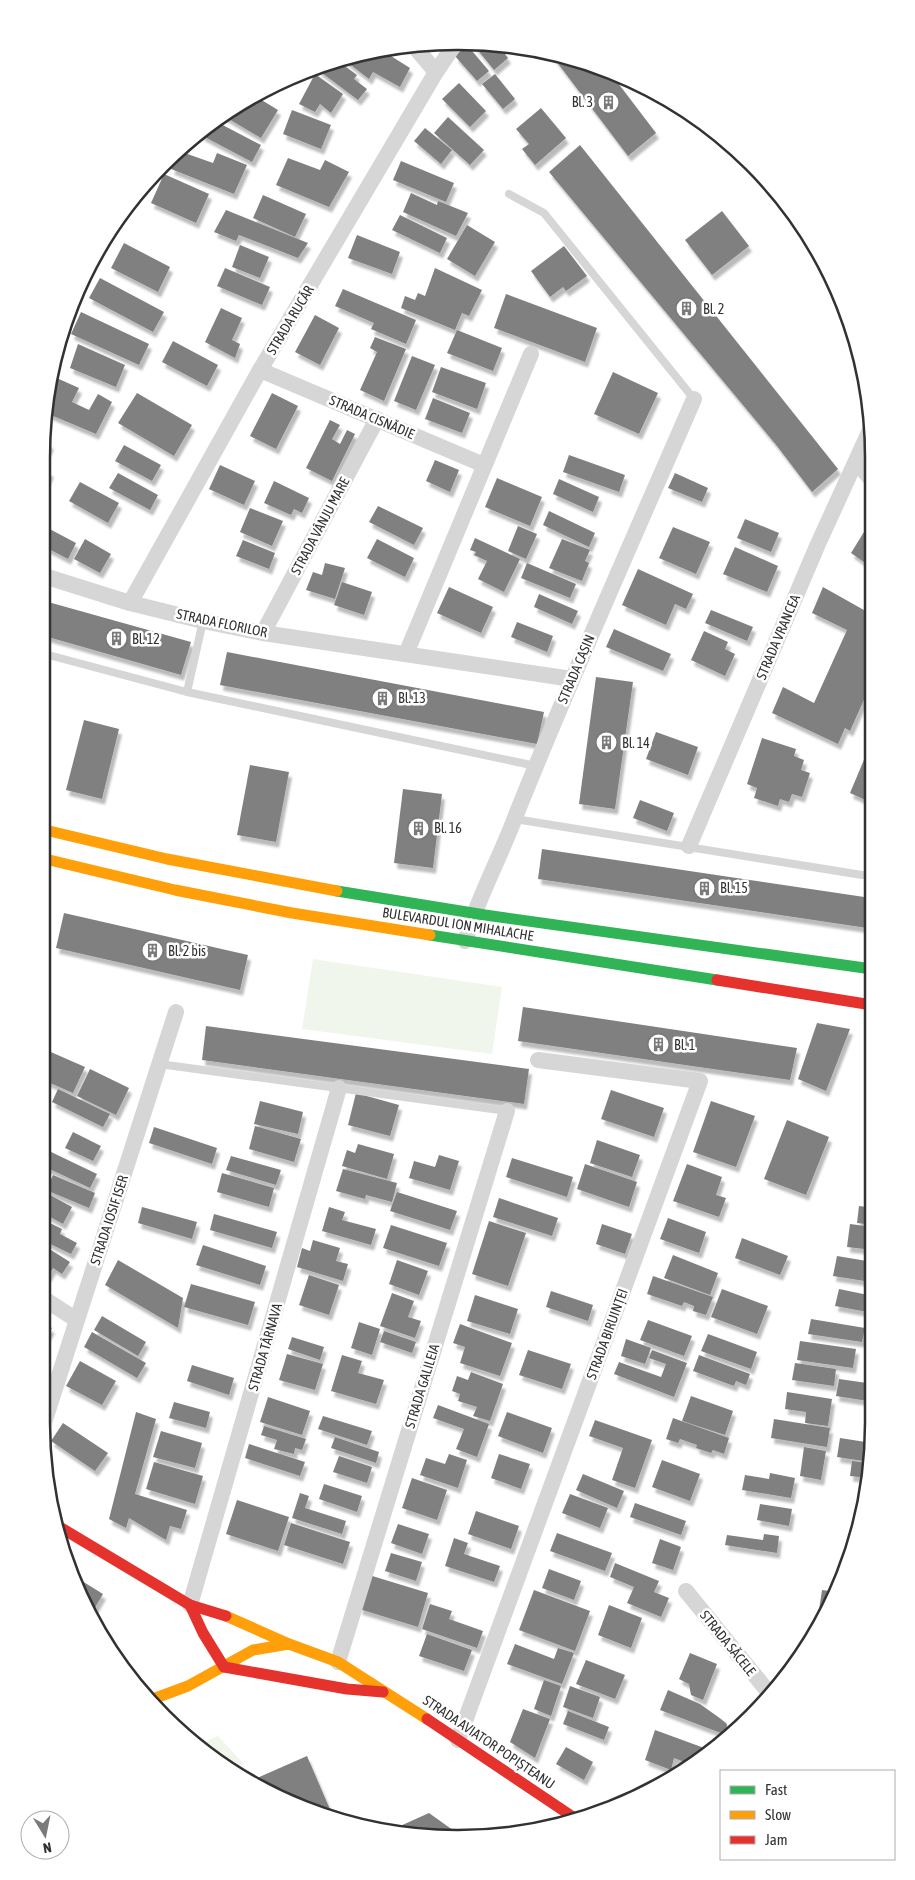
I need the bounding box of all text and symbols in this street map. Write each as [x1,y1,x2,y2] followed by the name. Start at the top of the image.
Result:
[597,90,621,114] building icon: Bl. 3
[572,94,593,110] place label: Bl. 3
[262,282,317,358] street label: STRADA RUCĂR
[675,297,699,321] building icon: Bl. 2
[703,301,724,317] place label: Bl. 2
[327,391,417,442] street label: STRADA CISNĂDIE
[288,475,352,577] street label: STRADA VÂNJU MARE
[753,592,803,682] street label: STRADA VRANCEA
[175,606,269,640] street label: STRADA FLORILOR
[104,627,128,651] building icon: Bl. 12
[132,631,160,647] place label: Bl. 12
[554,632,598,706] street label: STRADA CAȘIN
[370,686,394,710] building icon: Bl. 13
[398,690,426,706] place label: Bl. 13
[594,731,618,755] building icon: Bl. 14
[622,735,650,751] place label: Bl. 14
[406,816,430,840] building icon: Bl. 16
[434,820,462,836] place label: Bl. 16
[692,876,716,900] building icon: Bl. 15
[720,880,748,896] place label: Bl. 15
[381,904,535,944] street label: BULEVARDUL ION MIHALACHE
[140,939,164,963] building icon: Bl. 2 bis
[168,943,206,959] place label: Bl. 2 bis
[646,1033,670,1057] building icon: Bl. 1
[674,1037,695,1053] place label: Bl. 1
[87,1173,131,1267] street label: STRADA IOSIF ISER
[583,1286,631,1382] street label: STRADA BIRUINȚEI
[245,1301,285,1393] street label: STRADA TÂRNAVA
[402,1342,442,1430] street label: STRADA GALILEIA
[697,1607,760,1679] street label: STRADA SĂCELE
[420,1692,558,1792] street label: STRADA AVIATOR POPIȘTEANU
[720,1770,895,1860] legend
[765,1781,787,1798] text: Fast
[765,1806,791,1823] text: Slow
[20,1810,70,1860] north arrow
[765,1831,788,1848] text: Jam
[42,1839,53,1856] text: N

